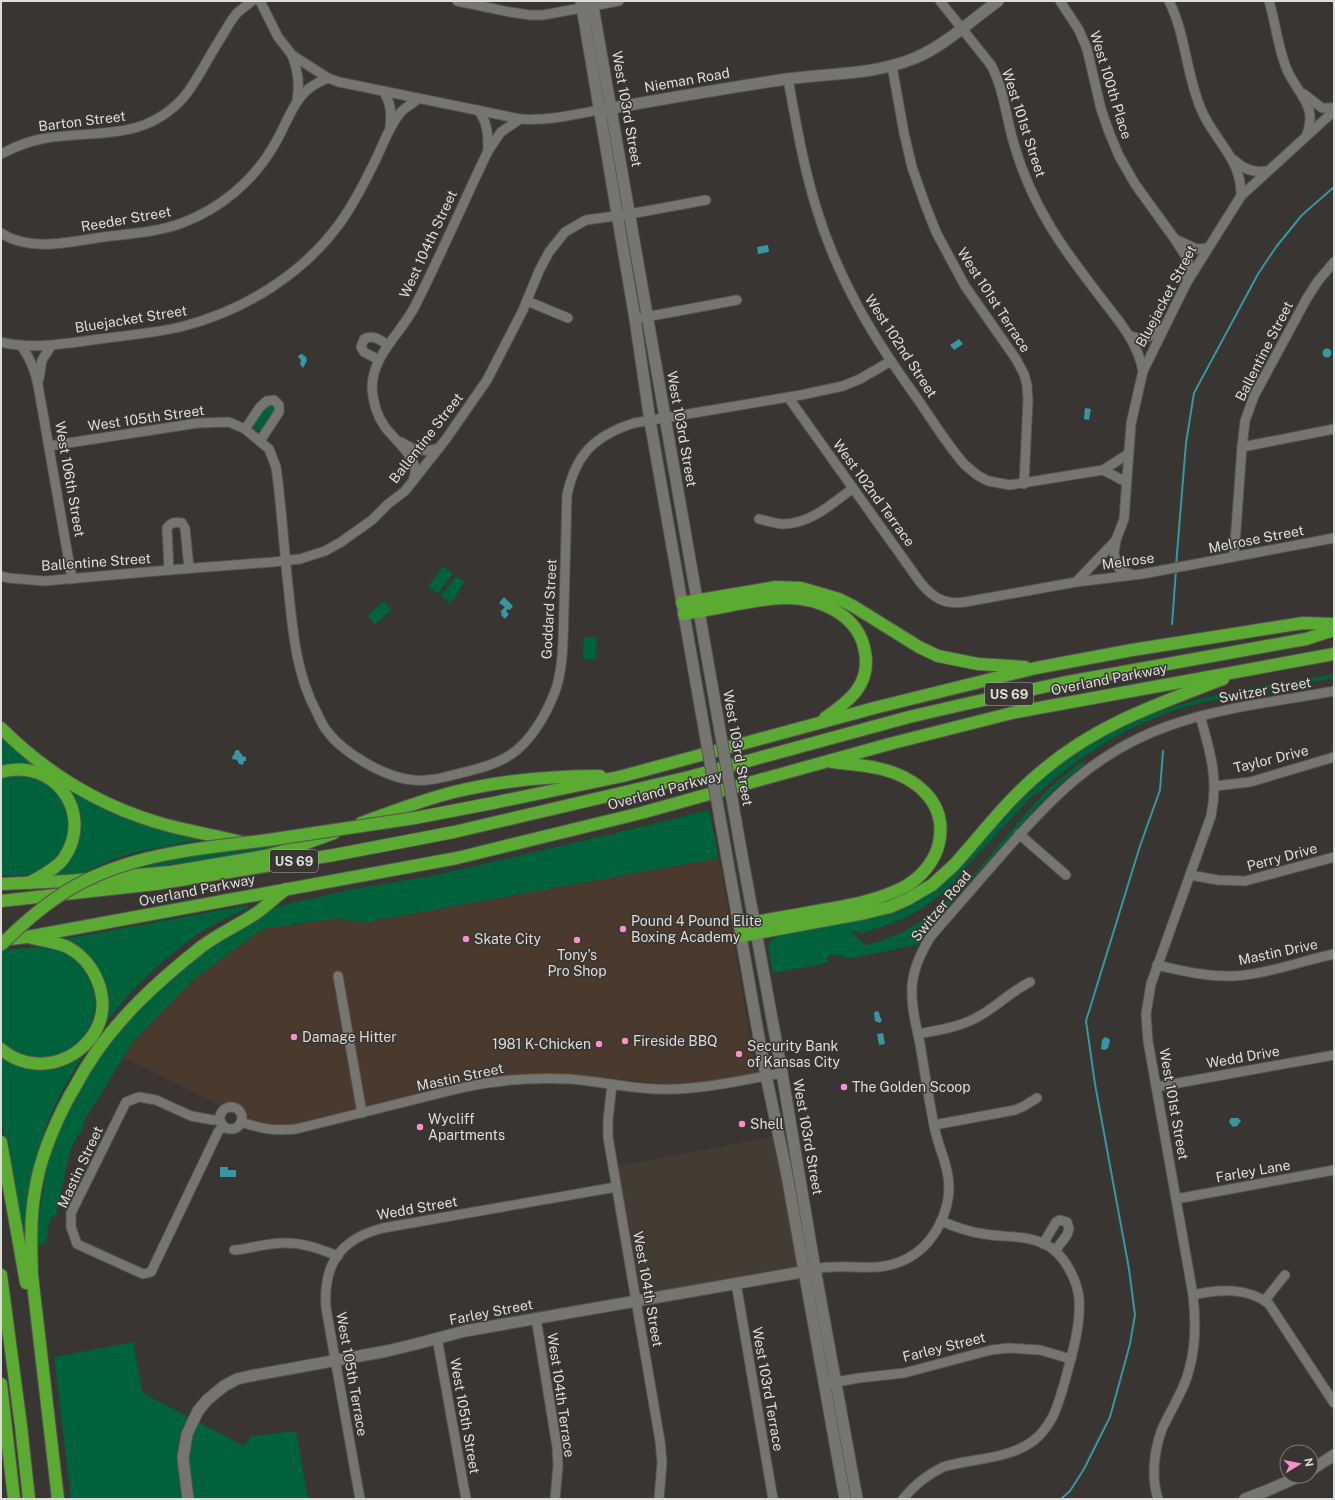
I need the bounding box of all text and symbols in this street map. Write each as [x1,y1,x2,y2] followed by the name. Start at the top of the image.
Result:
[1087,29,1135,141] street label: West 100th Place
[609,50,645,168] street label: West 103rd Street
[643,65,731,95] street label: Nieman Road
[999,67,1049,179] street label: West 101st Street
[37,108,127,134] street label: Barton Street
[396,187,460,301] street label: West 104th Street
[80,203,172,235] street label: Reeder Street
[1132,242,1200,350] street label: Bluejacket Street
[954,245,1034,355] street label: West 101st Terrace
[862,291,940,401] street label: West 102nd Street
[1232,298,1296,404] street label: Ballentine Street
[74,302,188,336] street label: Bluejacket Street
[664,370,700,488] street label: West 103rd Street
[386,390,466,486] street label: Ballentine Street
[87,402,205,434] street label: West 105th Street
[52,420,88,538] street label: West 106th Street
[830,437,918,550] street label: West 102nd Terrace
[1207,522,1305,556] street label: Melrose Street
[1101,549,1155,573] street label: Melrose
[41,550,151,574] street label: Ballentine Street
[538,558,560,660] street label: Goddard Street
[1049,660,1169,698] street label: Overland Parkway
[1217,674,1313,706] street label: Switzer Street
[985,683,1033,705] road number: US 69
[720,689,756,807] street label: West 103rd Street
[1232,742,1310,776] street label: Taylor Drive
[606,767,725,813] street label: Overland Parkway
[1245,840,1319,874] street label: Perry Drive
[270,850,318,872] road number: US 69
[908,868,974,944] street label: Switzer Road
[137,871,257,909] street label: Overland Parkway
[631,913,762,945] place label: Pound 4 Pound Elite Boxing Academy
[618,924,628,934] marker: Pound 4 Pound Elite Boxing Academy
[474,931,542,947] place label: Skate City
[461,934,471,944] marker: Skate City
[572,935,582,945] marker: Tony's Pro Shop
[1237,936,1319,968] street label: Mastin Drive
[547,947,607,979] place label: Tony's Pro Shop
[302,1029,397,1045] place label: Damage Hitter
[289,1032,299,1042] marker: Damage Hitter
[633,1033,718,1049] place label: Fireside BBQ
[492,1036,591,1052] place label: 1981 K-Chicken
[620,1036,630,1046] marker: Fireside BBQ
[747,1038,841,1070] place label: Security Bank of Kansas City
[594,1039,604,1049] marker: 1981 K-Chicken
[1205,1043,1281,1071] street label: Wedd Drive
[1156,1047,1192,1161] street label: West 101st Street
[734,1049,744,1059] marker: Security Bank of Kansas City
[415,1060,505,1094] street label: Mastin Street
[790,1078,826,1196] street label: West 103rd Street
[852,1079,971,1095] place label: The Golden Scoop
[839,1082,849,1092] marker: The Golden Scoop
[428,1111,505,1143] place label: Wycliff Apartments
[750,1116,784,1132] place label: Shell
[737,1119,747,1129] marker: Shell
[415,1122,425,1132] marker: Wycliff Apartments
[54,1124,106,1210] street label: Mastin Street
[1214,1157,1292,1185] street label: Farley Lane
[375,1193,459,1223] street label: Wedd Street
[630,1230,666,1348] street label: West 104th Street
[448,1296,534,1328] street label: Farley Street
[333,1311,371,1437] street label: West 105th Terrace
[749,1326,787,1452] street label: West 103rd Terrace
[901,1329,987,1365] street label: Farley Street
[544,1332,578,1458] street label: West 104th Terrace
[447,1357,483,1475] street label: West 105th Street
[1279,1444,1319,1484] north arrow
[1302,1457,1316,1468] text: N

